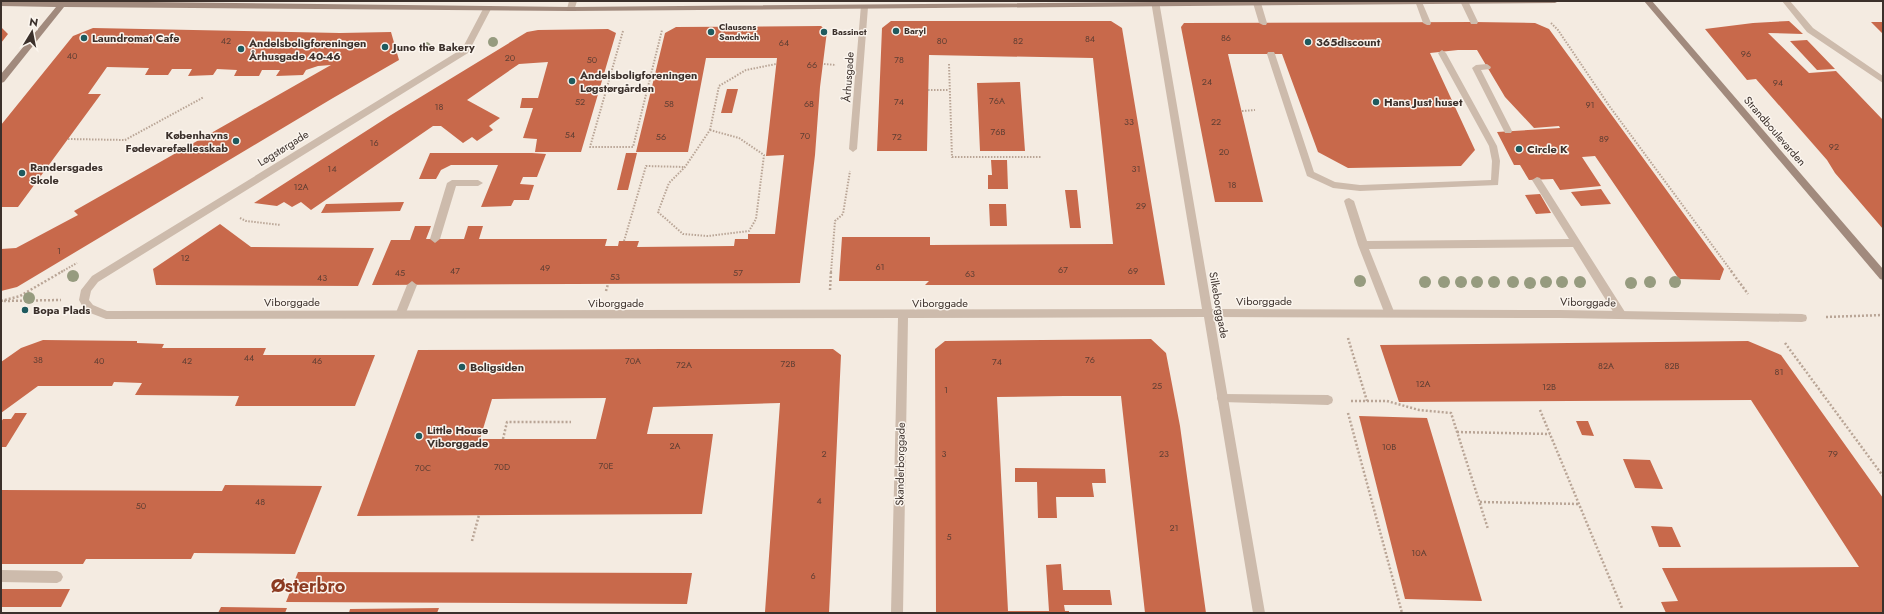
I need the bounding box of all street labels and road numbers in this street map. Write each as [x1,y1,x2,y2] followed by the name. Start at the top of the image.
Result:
[838,51,858,103] street label: Århusgade
[1740,93,1810,169] street label: Strandboulevarden
[254,126,312,170] street label: Løgstørgade
[1205,270,1233,340] street label: Silkeborggade
[1236,293,1292,309] street label: Viborggade
[264,294,320,310] street label: Viborggade
[1560,294,1616,310] street label: Viborggade
[588,295,644,311] street label: Viborggade
[912,295,968,311] street label: Viborggade
[891,422,909,506] street label: Skanderborggade

